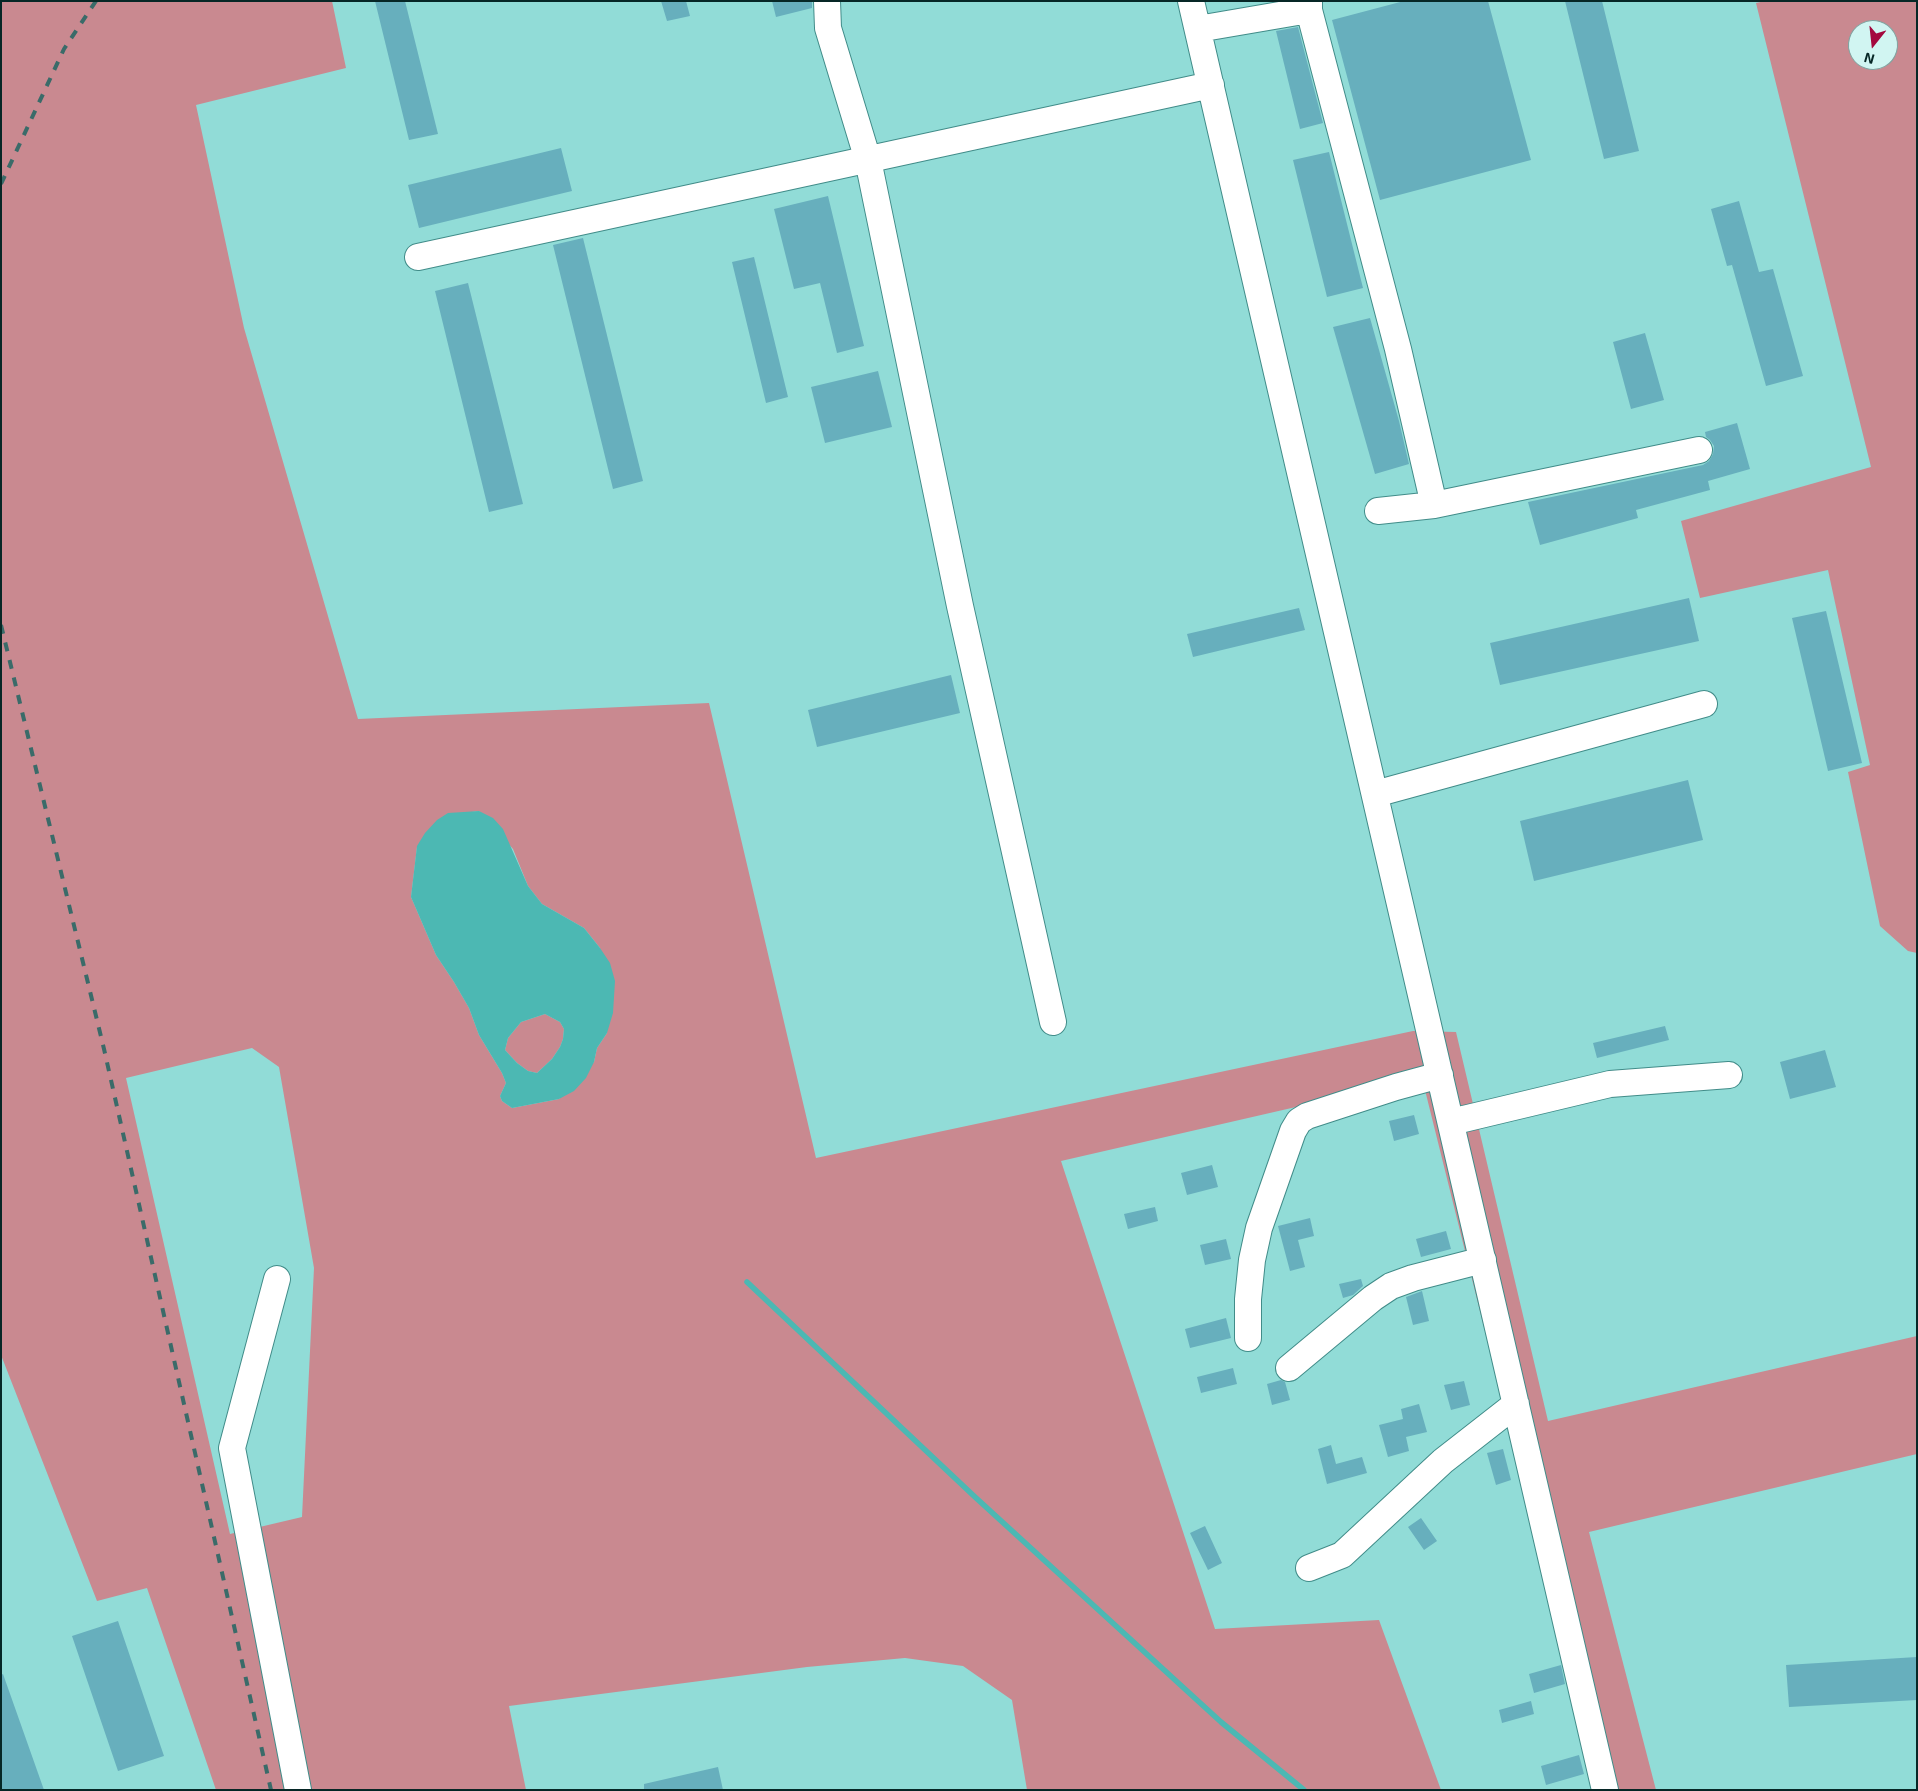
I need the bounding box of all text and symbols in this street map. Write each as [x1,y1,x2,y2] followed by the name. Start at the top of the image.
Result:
[1848,20,1898,70] north arrow
[1862,49,1876,69] text: N

